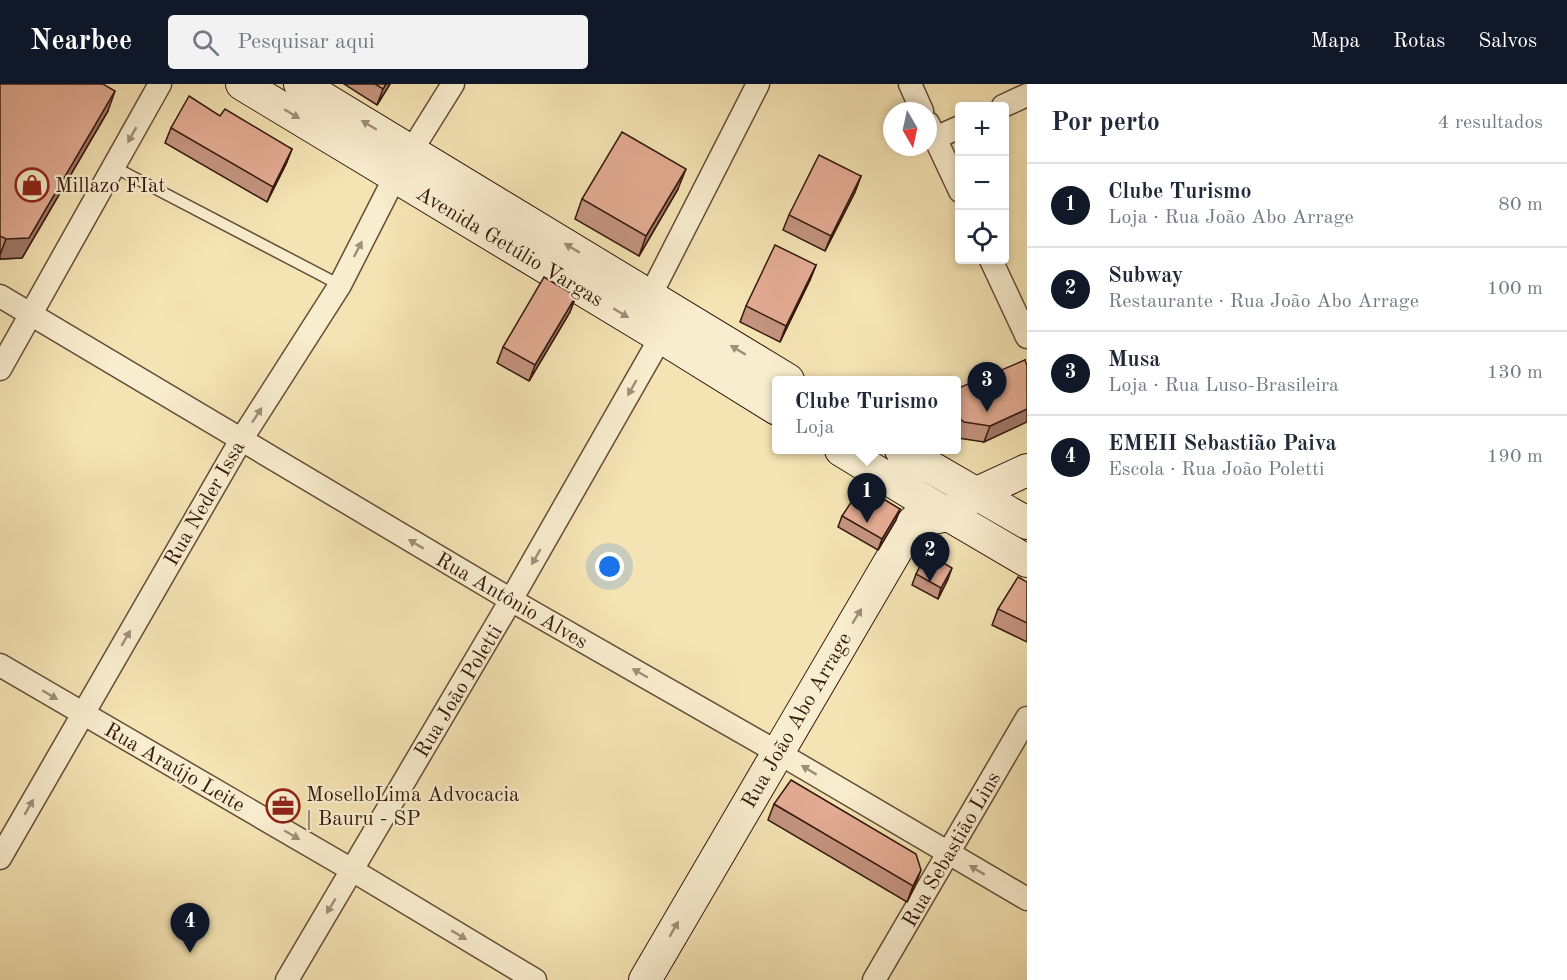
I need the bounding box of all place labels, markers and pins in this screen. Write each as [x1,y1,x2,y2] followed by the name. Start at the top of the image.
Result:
[14,167,50,203] shop icon: Millazo FIat
[55,176,166,197] place label: Millazo FIat
[968,362,1006,412] pin: 3
[848,474,886,523] pin: 1
[910,532,950,582] pin: 2
[306,785,520,830] place label: MoselloLima Advocacia | Bauru - SP
[265,788,301,824] office icon: MoselloLima Advocacia | Bauru - SP
[170,904,210,953] pin: 4

